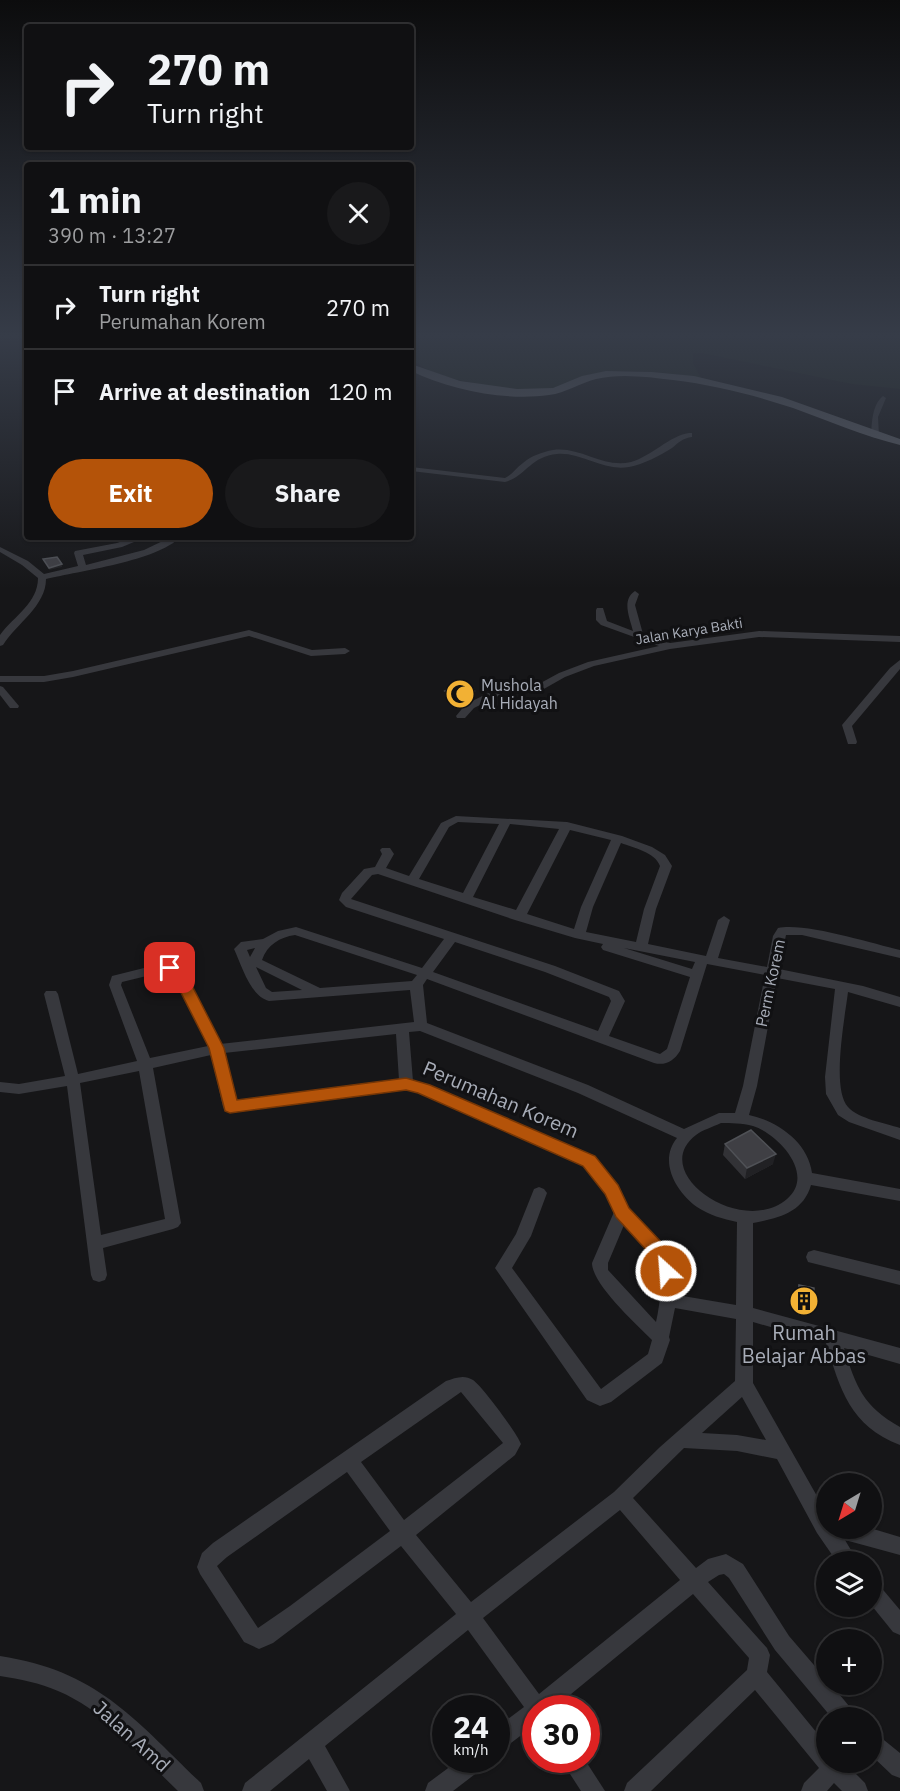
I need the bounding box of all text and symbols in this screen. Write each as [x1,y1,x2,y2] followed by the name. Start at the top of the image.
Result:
[147,42,270,97] text: 270 m
[48,48,126,126] icon: right
[147,95,264,130] text: Turn right
[48,176,142,223] text: 1 min
[327,182,390,245] button: close
[48,222,176,249] text: 390 m · 13:27
[99,279,200,308] text: Turn right
[48,291,81,324] icon: right
[326,293,390,322] text: 270 m
[99,308,266,335] text: Perumahan Korem
[48,375,81,408] icon: arrive
[99,377,310,406] text: Arrive at destination
[328,377,392,406] text: 120 m
[48,459,213,528] button: Exit
[225,459,390,528] button: Share
[634,614,744,648] street label: Jalan Karya Bakti
[481,675,558,713] place label: Mushola Al Hidayah
[444,678,476,710] mosque icon: Mushola Al Hidayah
[751,937,789,1029] street label: Perm Korem
[144,942,195,993] pin
[153,951,186,984] icon: arrive
[419,1054,583,1144] street label: Perumahan Korem
[634,1239,698,1303] position arrow
[788,1285,820,1317] building icon: Rumah Belajar Abbas
[742,1319,866,1369] place label: Rumah Belajar Abbas
[816,1473,882,1539] north arrow
[816,1473,882,1773] map controls
[816,1551,882,1617] button: layers
[816,1629,882,1695] button: +
[88,1694,176,1778] street label: Jalan Amd
[522,1695,600,1773] speed limit sign: 30
[453,1707,489,1746] text: 24
[816,1707,882,1773] button: −
[453,1740,489,1759] text: km/h

